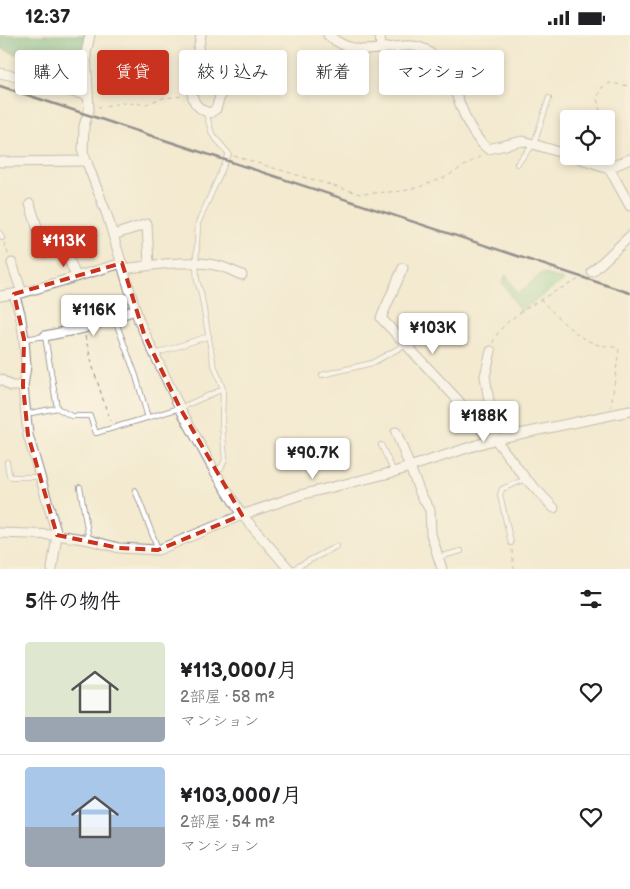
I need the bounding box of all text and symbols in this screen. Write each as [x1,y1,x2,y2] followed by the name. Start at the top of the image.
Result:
[25,6,71,29] text: 12:37
[15,50,87,95] chip: 購入
[97,50,169,95] chip: 賃貸
[179,50,287,95] chip: 絞り込み
[297,50,369,95] chip: 新着
[379,50,504,95] chip: マンション
[560,110,615,165] map controls
[560,110,615,165] button: locate
[29,225,99,268] pin: ¥113K
[42,232,86,251] text: ¥113K
[59,295,129,337] pin: ¥116K
[72,301,116,320] text: ¥116K
[398,313,468,355] pin: ¥103K
[410,319,456,338] text: ¥103K
[449,401,519,443] pin: ¥188K
[461,407,507,426] text: ¥188K
[272,437,354,480] pin: ¥90.7K
[287,444,339,463] text: ¥90.7K
[577,585,605,613] icon: filters
[25,589,121,614] text: 5件の物件
[180,658,298,683] text: ¥113,000/月
[65,662,125,722] icon: home
[577,678,605,706] icon: heart
[180,688,275,707] text: 2部屋 · 58 m²
[180,712,259,731] text: マンション
[180,783,302,808] text: ¥103,000/月
[65,787,125,847] icon: home
[577,803,605,831] icon: heart
[180,813,275,832] text: 2部屋 · 54 m²
[180,837,259,856] text: マンション

